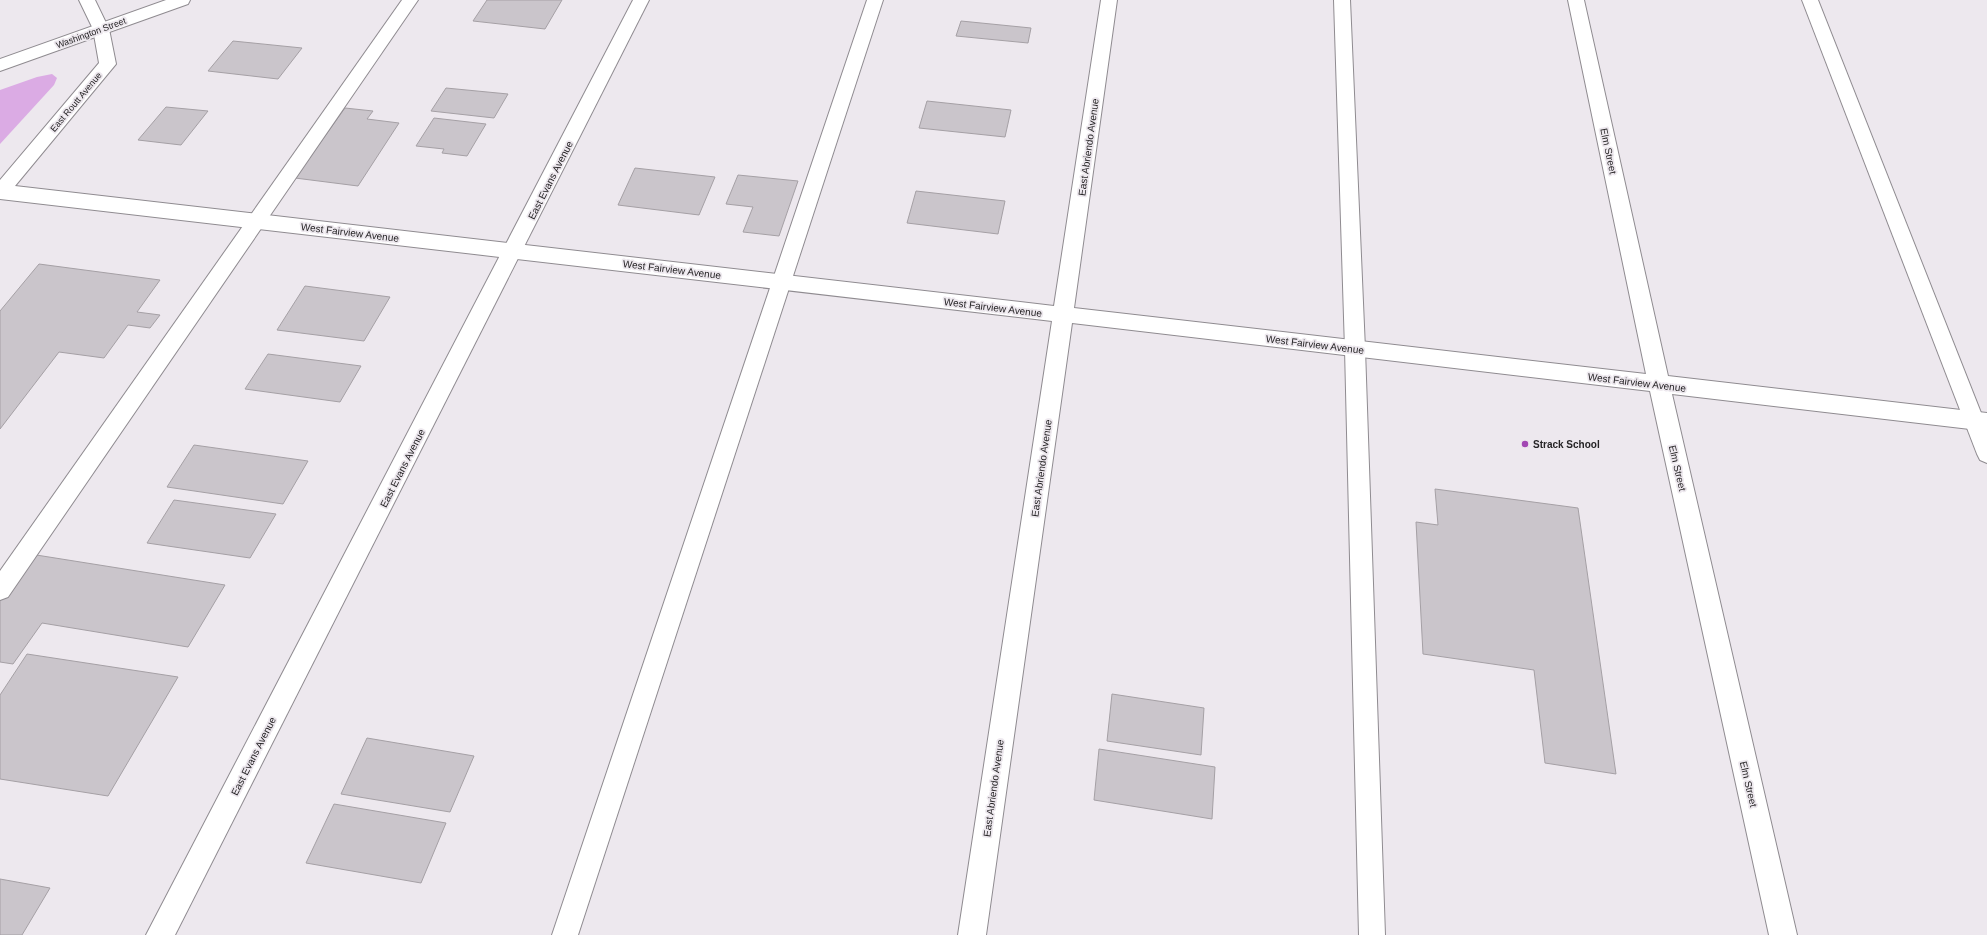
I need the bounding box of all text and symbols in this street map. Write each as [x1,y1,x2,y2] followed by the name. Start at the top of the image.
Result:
[55,16,128,50] street label: Washington Street
[48,70,104,134] street label: East Routt Avenue
[1076,97,1101,196] street label: East Abriendo Avenue
[1598,127,1619,175] street label: Elm Street
[526,139,575,221] street label: East Evans Avenue
[300,221,400,244] street label: West Fairview Avenue
[622,258,722,281] street label: West Fairview Avenue
[943,296,1043,319] street label: West Fairview Avenue
[1265,333,1365,356] street label: West Fairview Avenue
[1587,371,1687,394] street label: West Fairview Avenue
[1029,418,1054,517] street label: East Abriendo Avenue
[378,427,427,509] street label: East Evans Avenue
[1520,439,1530,449] marker: Strack School
[1533,439,1600,450] place label: Strack School
[1667,444,1688,492] street label: Elm Street
[229,715,278,797] street label: East Evans Avenue
[981,738,1006,837] street label: East Abriendo Avenue
[1738,760,1759,808] street label: Elm Street

